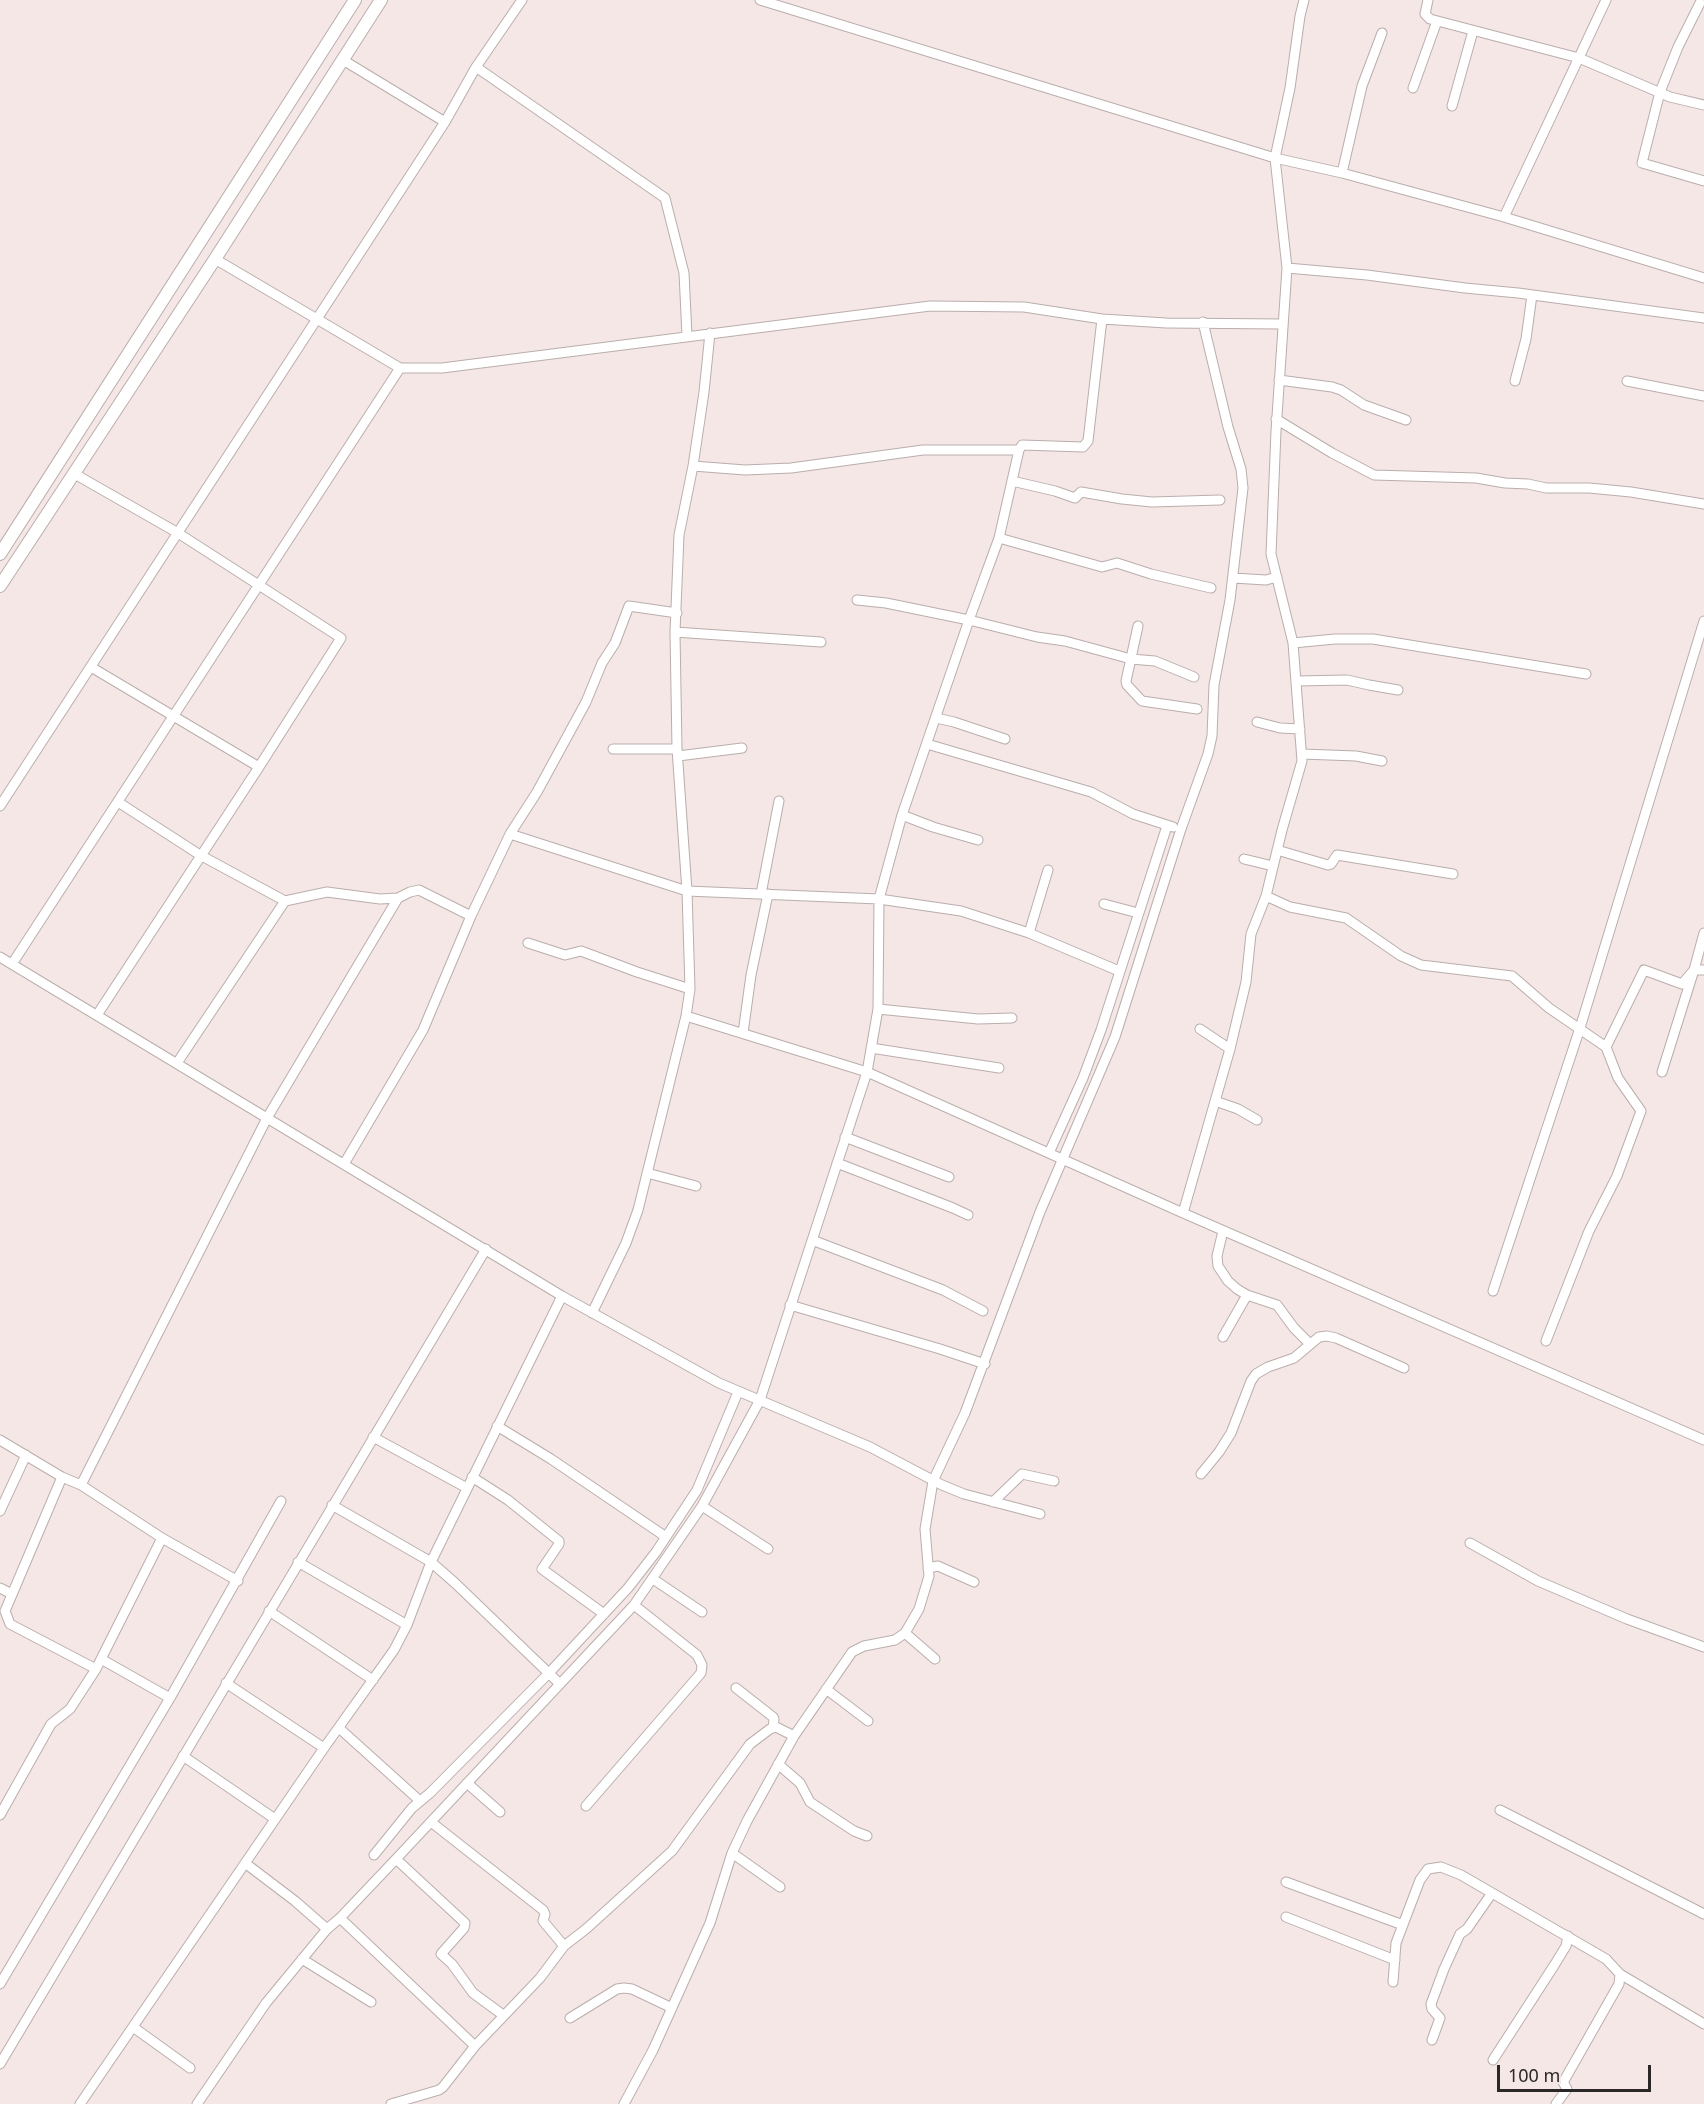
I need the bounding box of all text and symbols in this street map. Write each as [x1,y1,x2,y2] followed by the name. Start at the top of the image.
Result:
[1500,2053,1654,2091] scale bar
[1508,2063,1560,2087] text: 100 m

